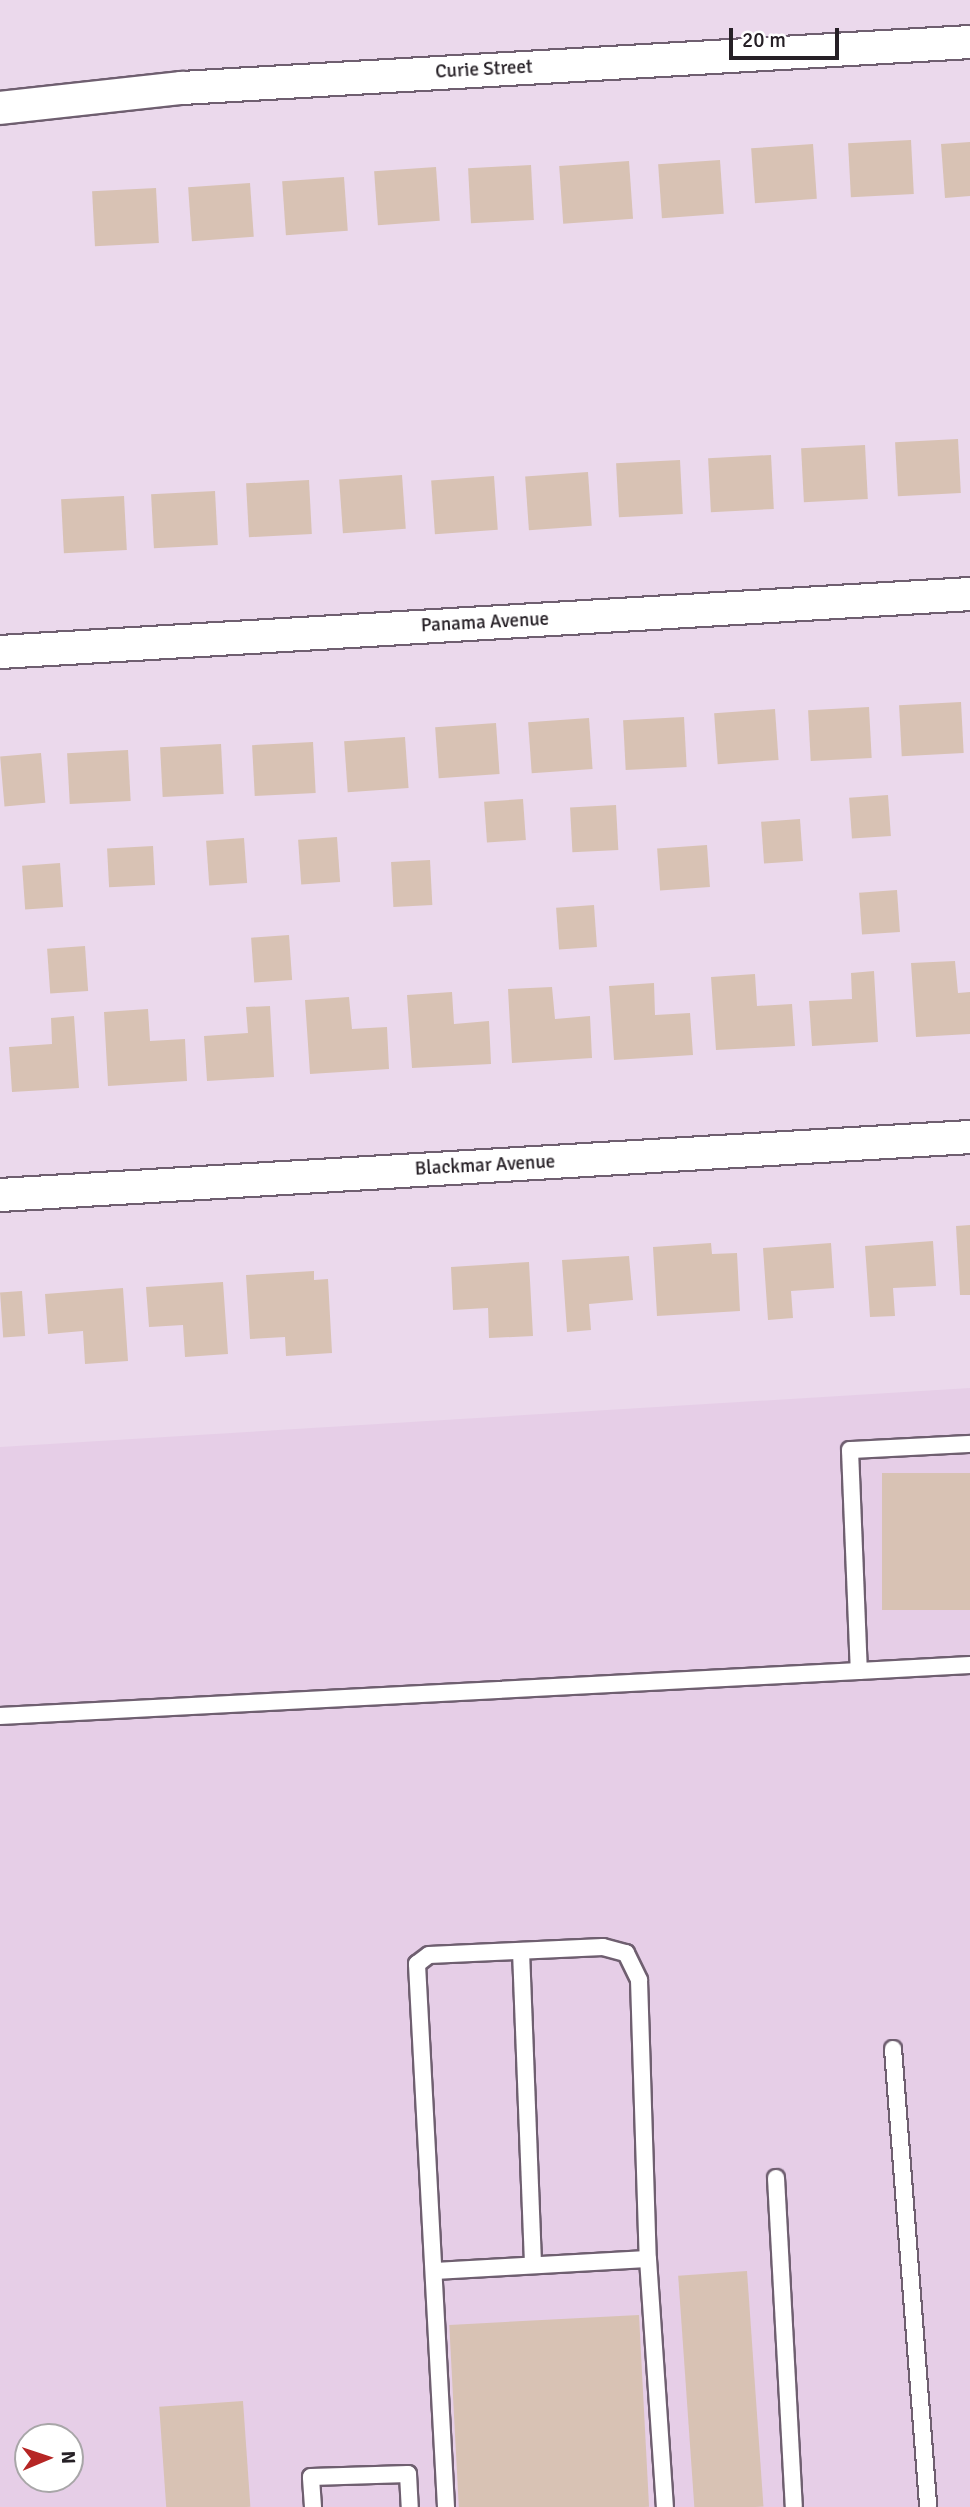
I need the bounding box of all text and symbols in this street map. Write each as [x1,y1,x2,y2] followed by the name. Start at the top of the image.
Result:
[732,14,842,58] scale bar
[742,27,786,53] text: 20 m
[435,56,533,84] street label: Curie Street
[420,608,550,638] street label: Panama Avenue
[414,1151,556,1181] street label: Blackmar Avenue
[14,2423,84,2493] north arrow
[56,2450,80,2464] text: N

